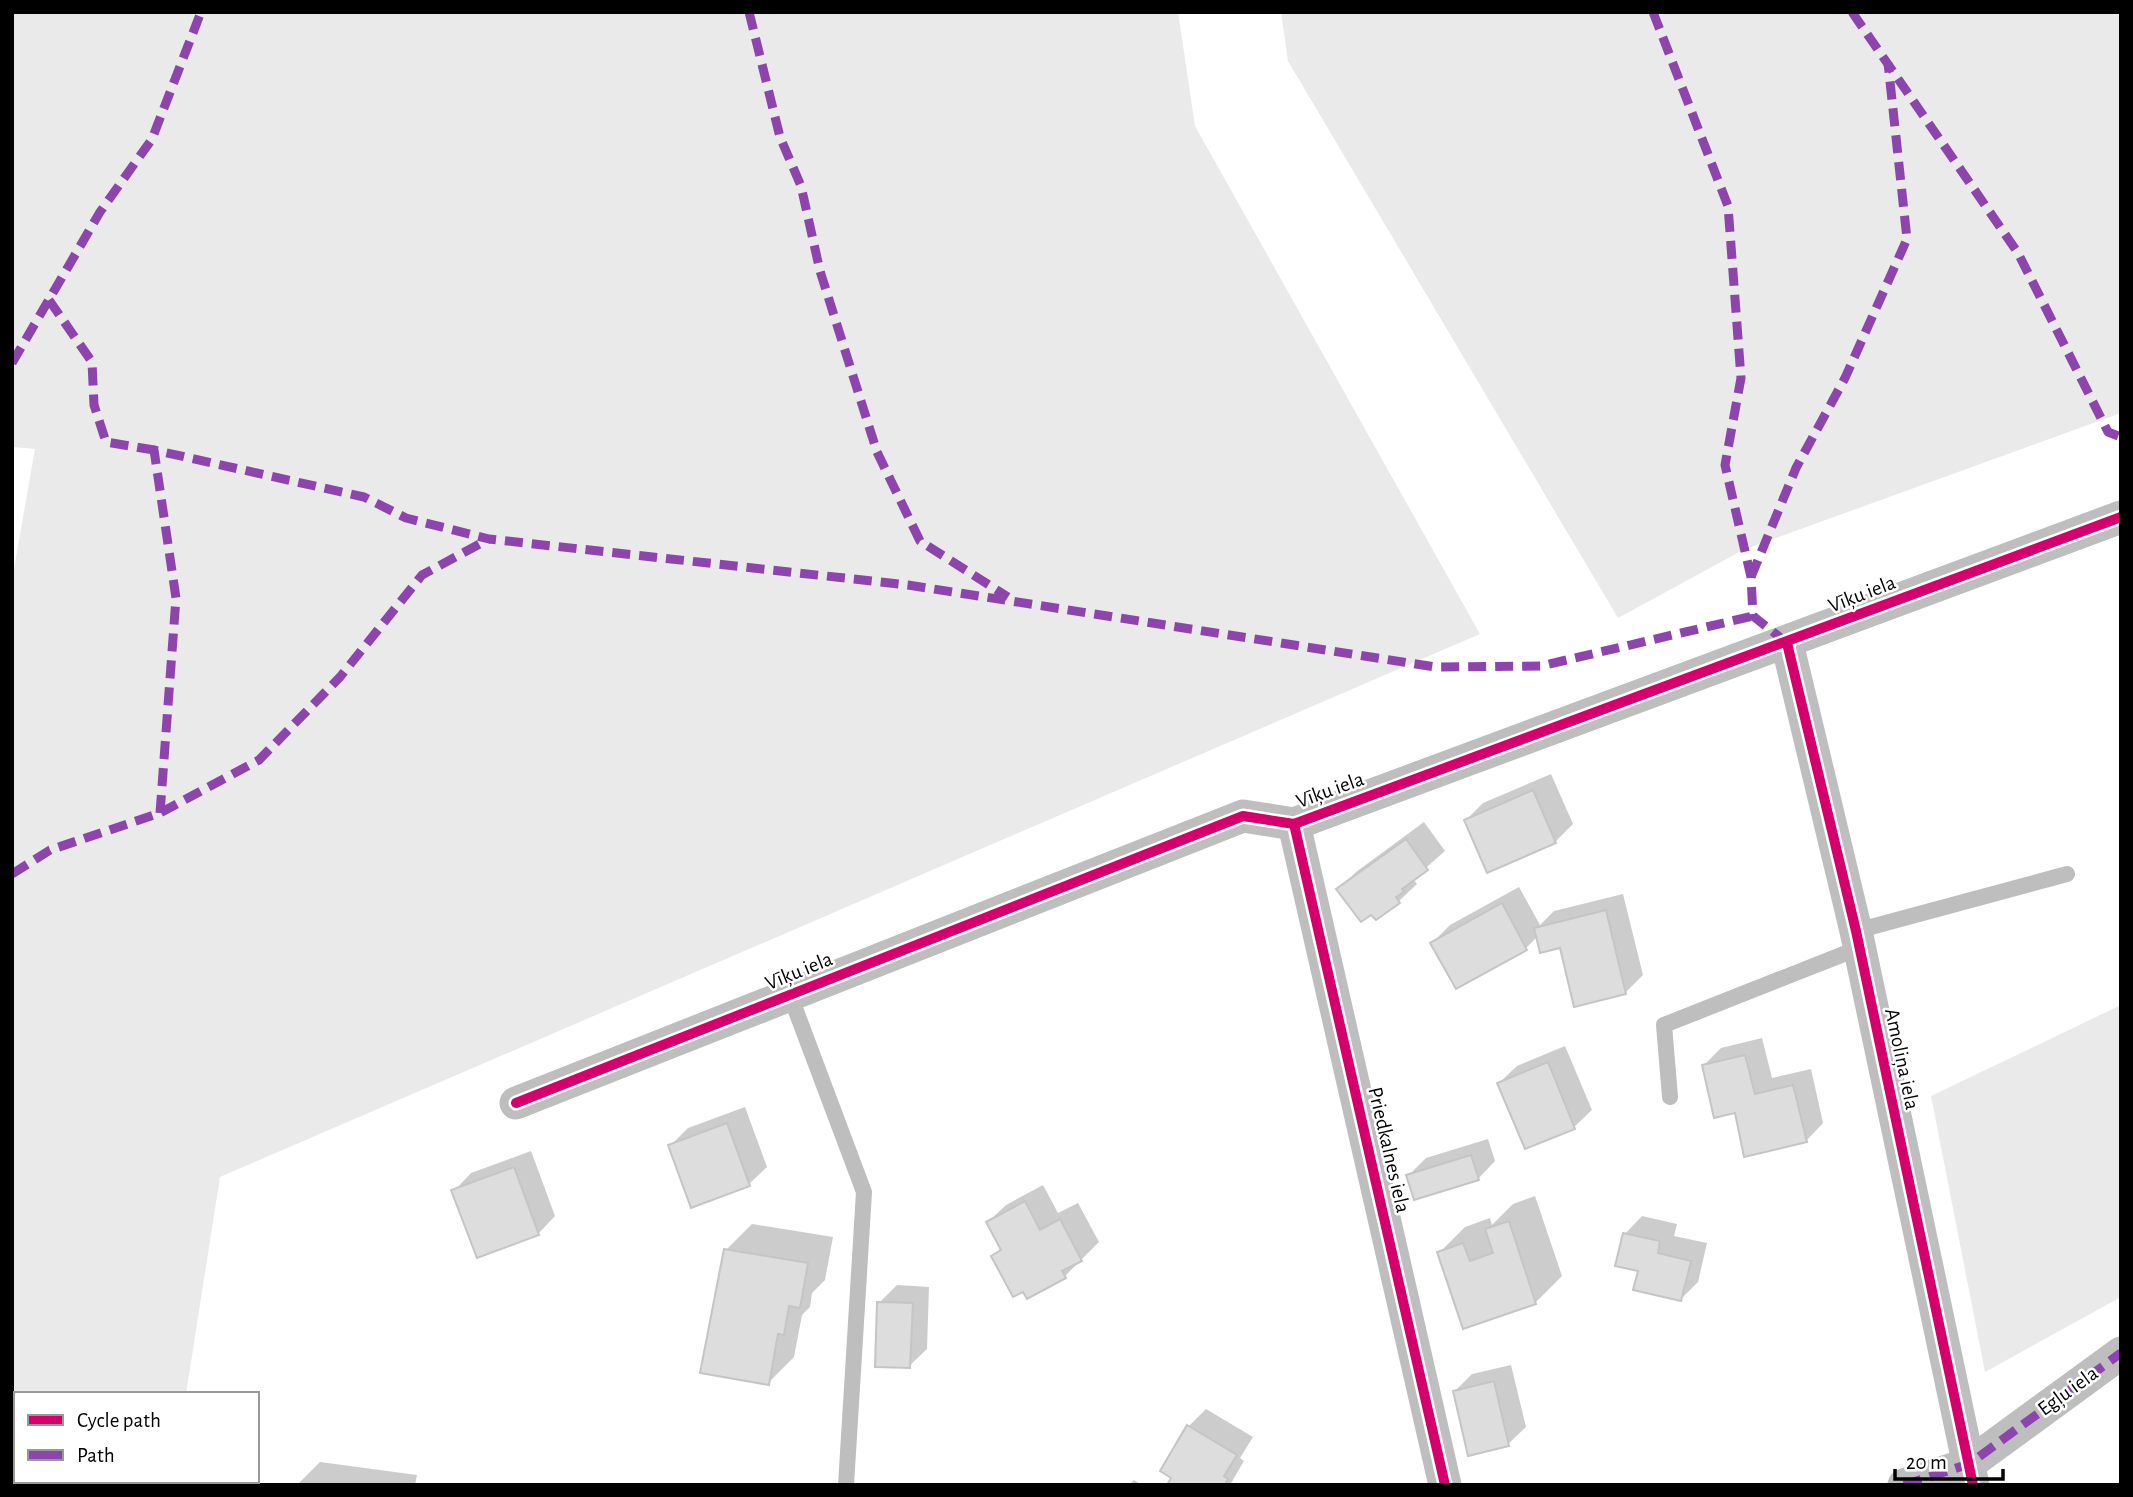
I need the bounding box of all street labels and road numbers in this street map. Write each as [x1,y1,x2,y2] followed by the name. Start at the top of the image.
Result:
[1825,571,1900,618] street label: Vīķu iela
[1293,768,1368,814] street label: Vīķu iela
[762,948,837,996] street label: Vīķu iela
[1879,1006,1923,1112] street label: Amoliņa iela
[1364,1085,1414,1215] street label: Priedkalnes iela
[2034,1362,2103,1421] street label: Egļu iela

